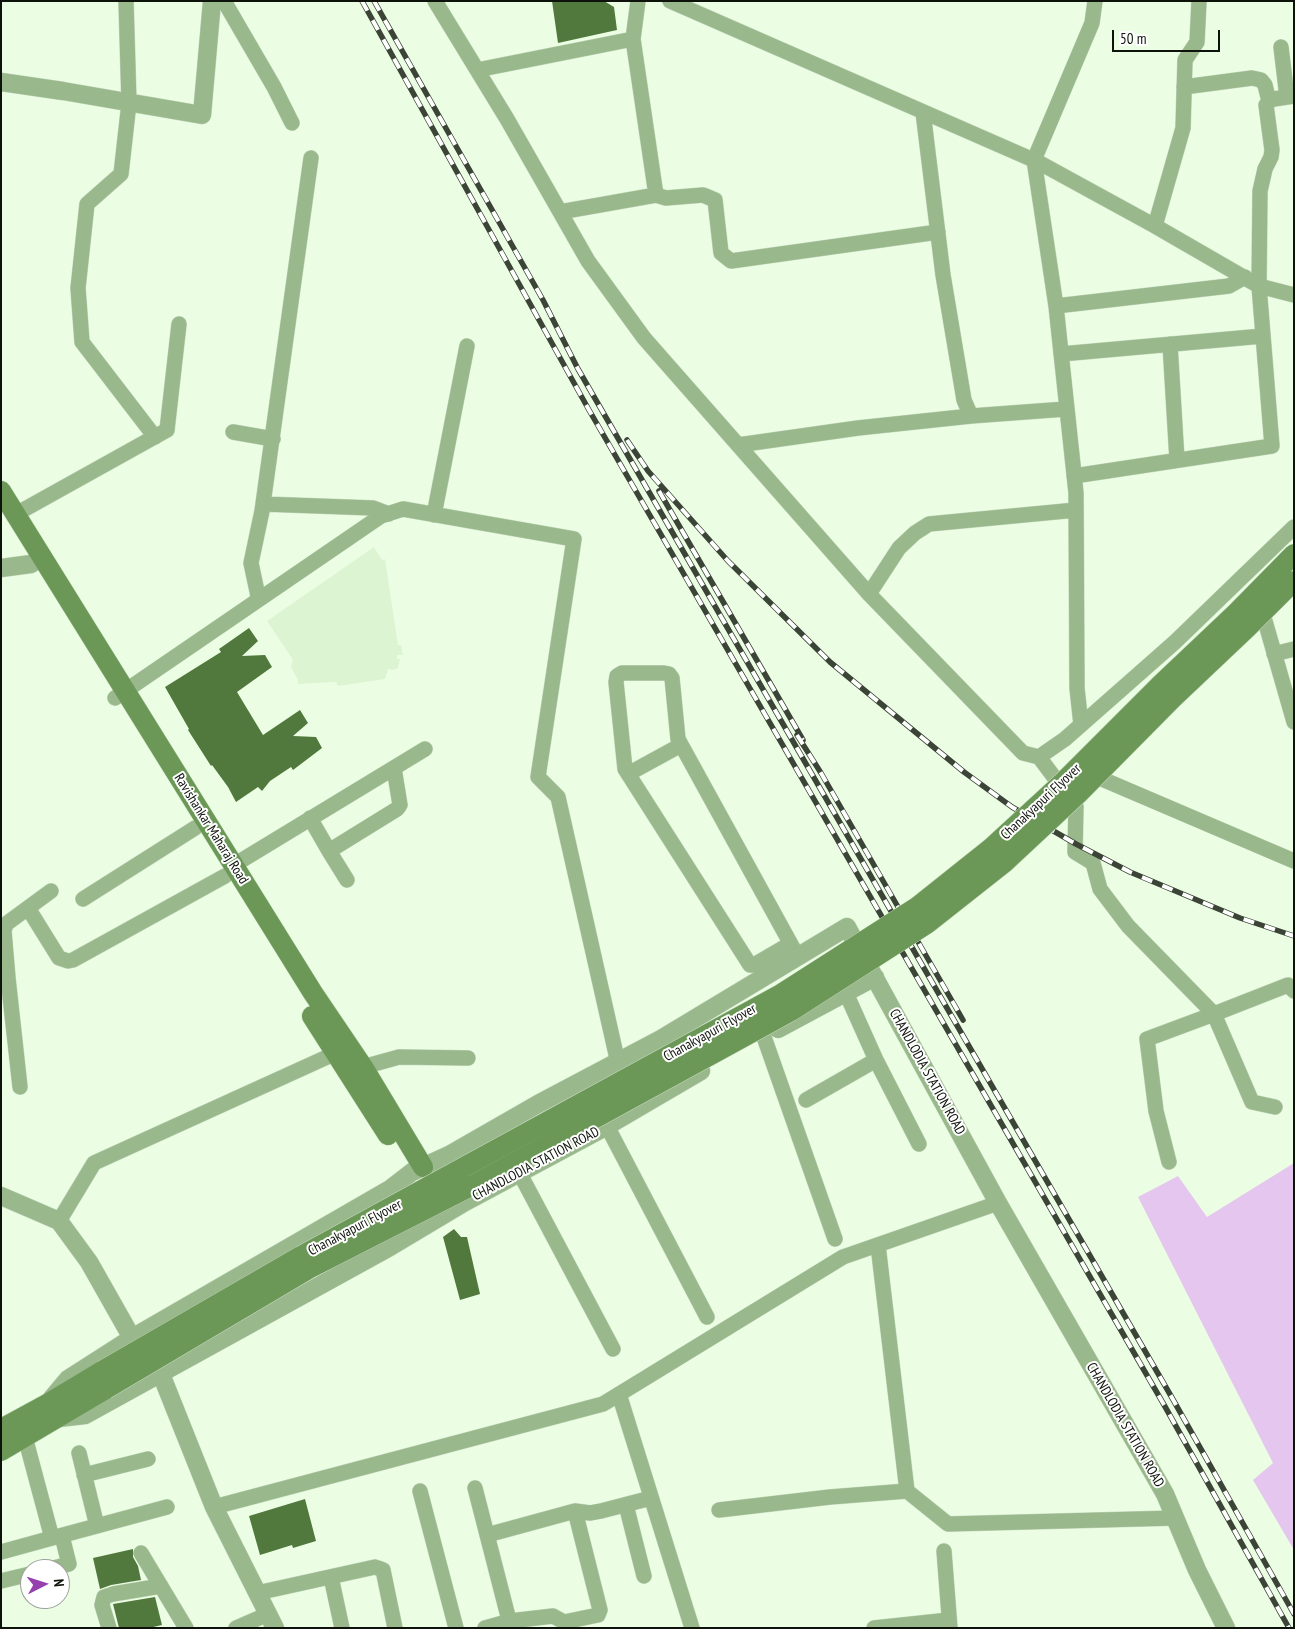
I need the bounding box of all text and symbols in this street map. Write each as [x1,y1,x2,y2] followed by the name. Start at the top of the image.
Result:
[1115,20,1222,52] scale bar
[1120,29,1146,48] text: 50 m
[997,761,1085,843] street label: Chanakyapuri Flyover
[170,771,252,887] street label: Ravishankar Maharaj Road
[661,1001,759,1065] street label: Chanakyapuri Flyover
[885,1006,969,1138] street label: CHANDLODIA STATION ROAD
[470,1123,602,1205] street label: CHANDLODIA STATION ROAD
[305,1196,405,1260] street label: Chanakyapuri Flyover
[1082,1360,1168,1490] street label: CHANDLODIA STATION ROAD
[20,1559,70,1609] north arrow
[50,1578,68,1587] text: N

